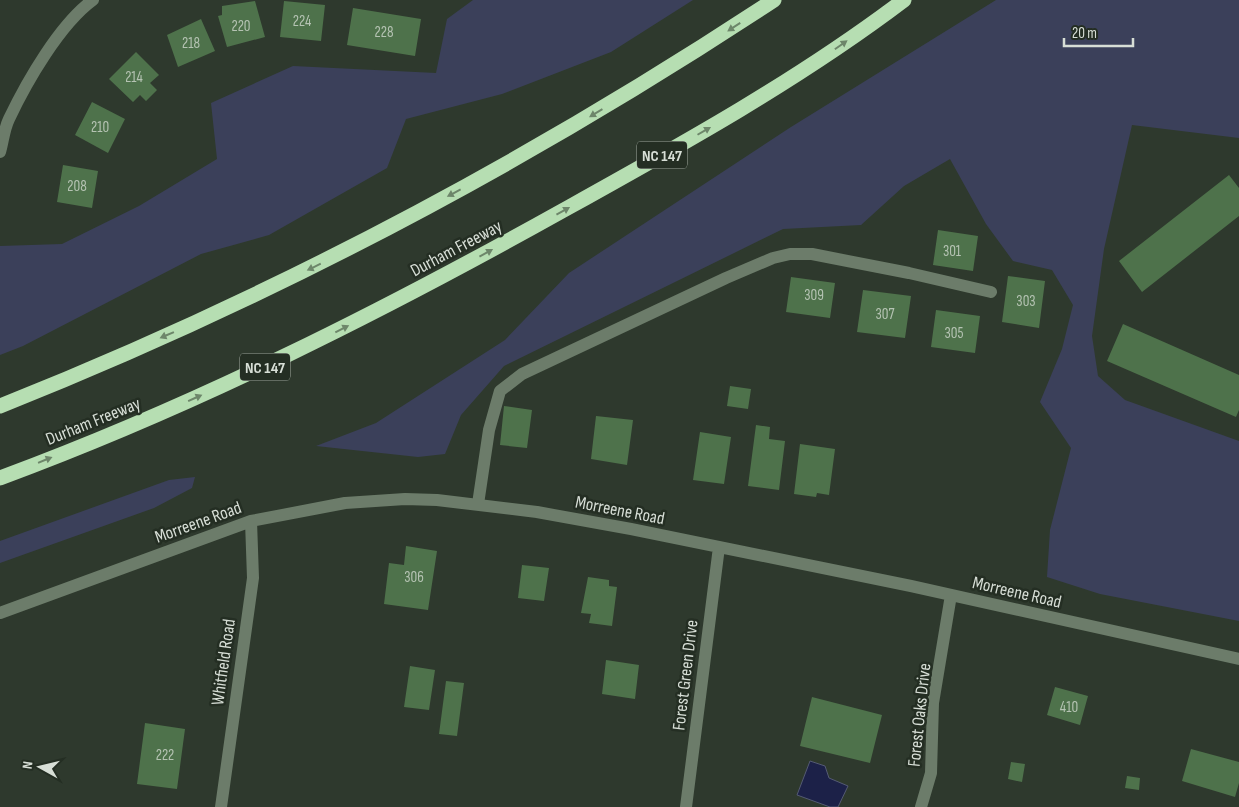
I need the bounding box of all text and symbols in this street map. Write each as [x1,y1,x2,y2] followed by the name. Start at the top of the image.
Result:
[293,12,311,31] house number: 224
[1064,15,1133,47] scale bar
[231,17,251,36] house number: 220
[727,22,740,32] one-way arrow
[375,23,393,42] house number: 228
[1072,24,1097,43] text: 20 m
[182,34,200,53] house number: 218
[834,40,848,50] one-way arrow
[125,68,143,87] house number: 214
[589,108,602,117] one-way arrow
[91,118,109,137] house number: 210
[698,126,711,135] one-way arrow
[637,142,687,168] road number: NC 147
[67,177,87,196] house number: 208
[447,189,462,197] one-way arrow
[556,207,571,215] one-way arrow
[407,216,505,281] street label: Durham Freeway
[943,242,962,261] house number: 301
[480,249,493,258] one-way arrow
[307,263,321,271] one-way arrow
[804,286,824,305] house number: 309
[1016,292,1036,311] house number: 303
[876,305,894,324] house number: 307
[945,324,964,343] house number: 305
[335,325,350,333] one-way arrow
[160,331,174,339] one-way arrow
[240,354,290,381] road number: NC 147
[43,393,144,450] street label: Durham Freeway
[188,393,202,401] one-way arrow
[38,456,53,464] one-way arrow
[573,492,666,529] street label: Morreene Road
[152,497,244,548] street label: Morreene Road
[404,568,424,587] house number: 306
[970,572,1063,613] street label: Morreene Road
[207,617,240,707] street label: Whitfield Road
[668,619,703,732] street label: Forest Green Drive
[904,662,935,768] street label: Forest Oaks Drive
[1060,698,1078,717] house number: 410
[15,742,65,792] north arrow
[156,746,174,765] house number: 222
[19,760,37,770] text: N

